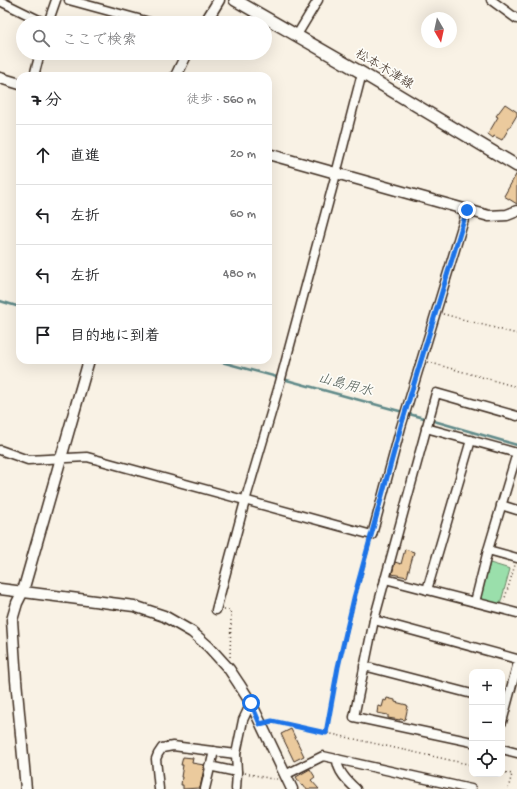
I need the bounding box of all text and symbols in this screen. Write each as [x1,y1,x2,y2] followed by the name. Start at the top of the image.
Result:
[421,12,457,48] north arrow
[16,16,272,60] search box
[30,27,52,49] icon: search
[62,32,137,50] text: ここで検索
[352,47,417,94] street label: 松本木津線
[32,92,62,112] text: 7 分
[187,93,256,108] text: 徒歩 · 560 m
[32,144,54,166] icon: ahead
[230,147,256,162] text: 20 m
[70,148,100,166] text: 直進
[458,201,476,219] route end
[32,204,54,226] icon: left
[230,207,256,222] text: 60 m
[70,208,100,226] text: 左折
[32,264,54,286] icon: left
[223,267,256,282] text: 480 m
[70,268,100,286] text: 左折
[32,324,54,346] icon: arrive
[70,328,160,346] text: 目的地に到着
[316,370,375,401] water label: 山島用水
[469,669,505,777] map controls
[469,669,505,705] button: +
[242,694,260,712] route start
[469,705,505,741] button: −
[469,741,505,777] button: locate

